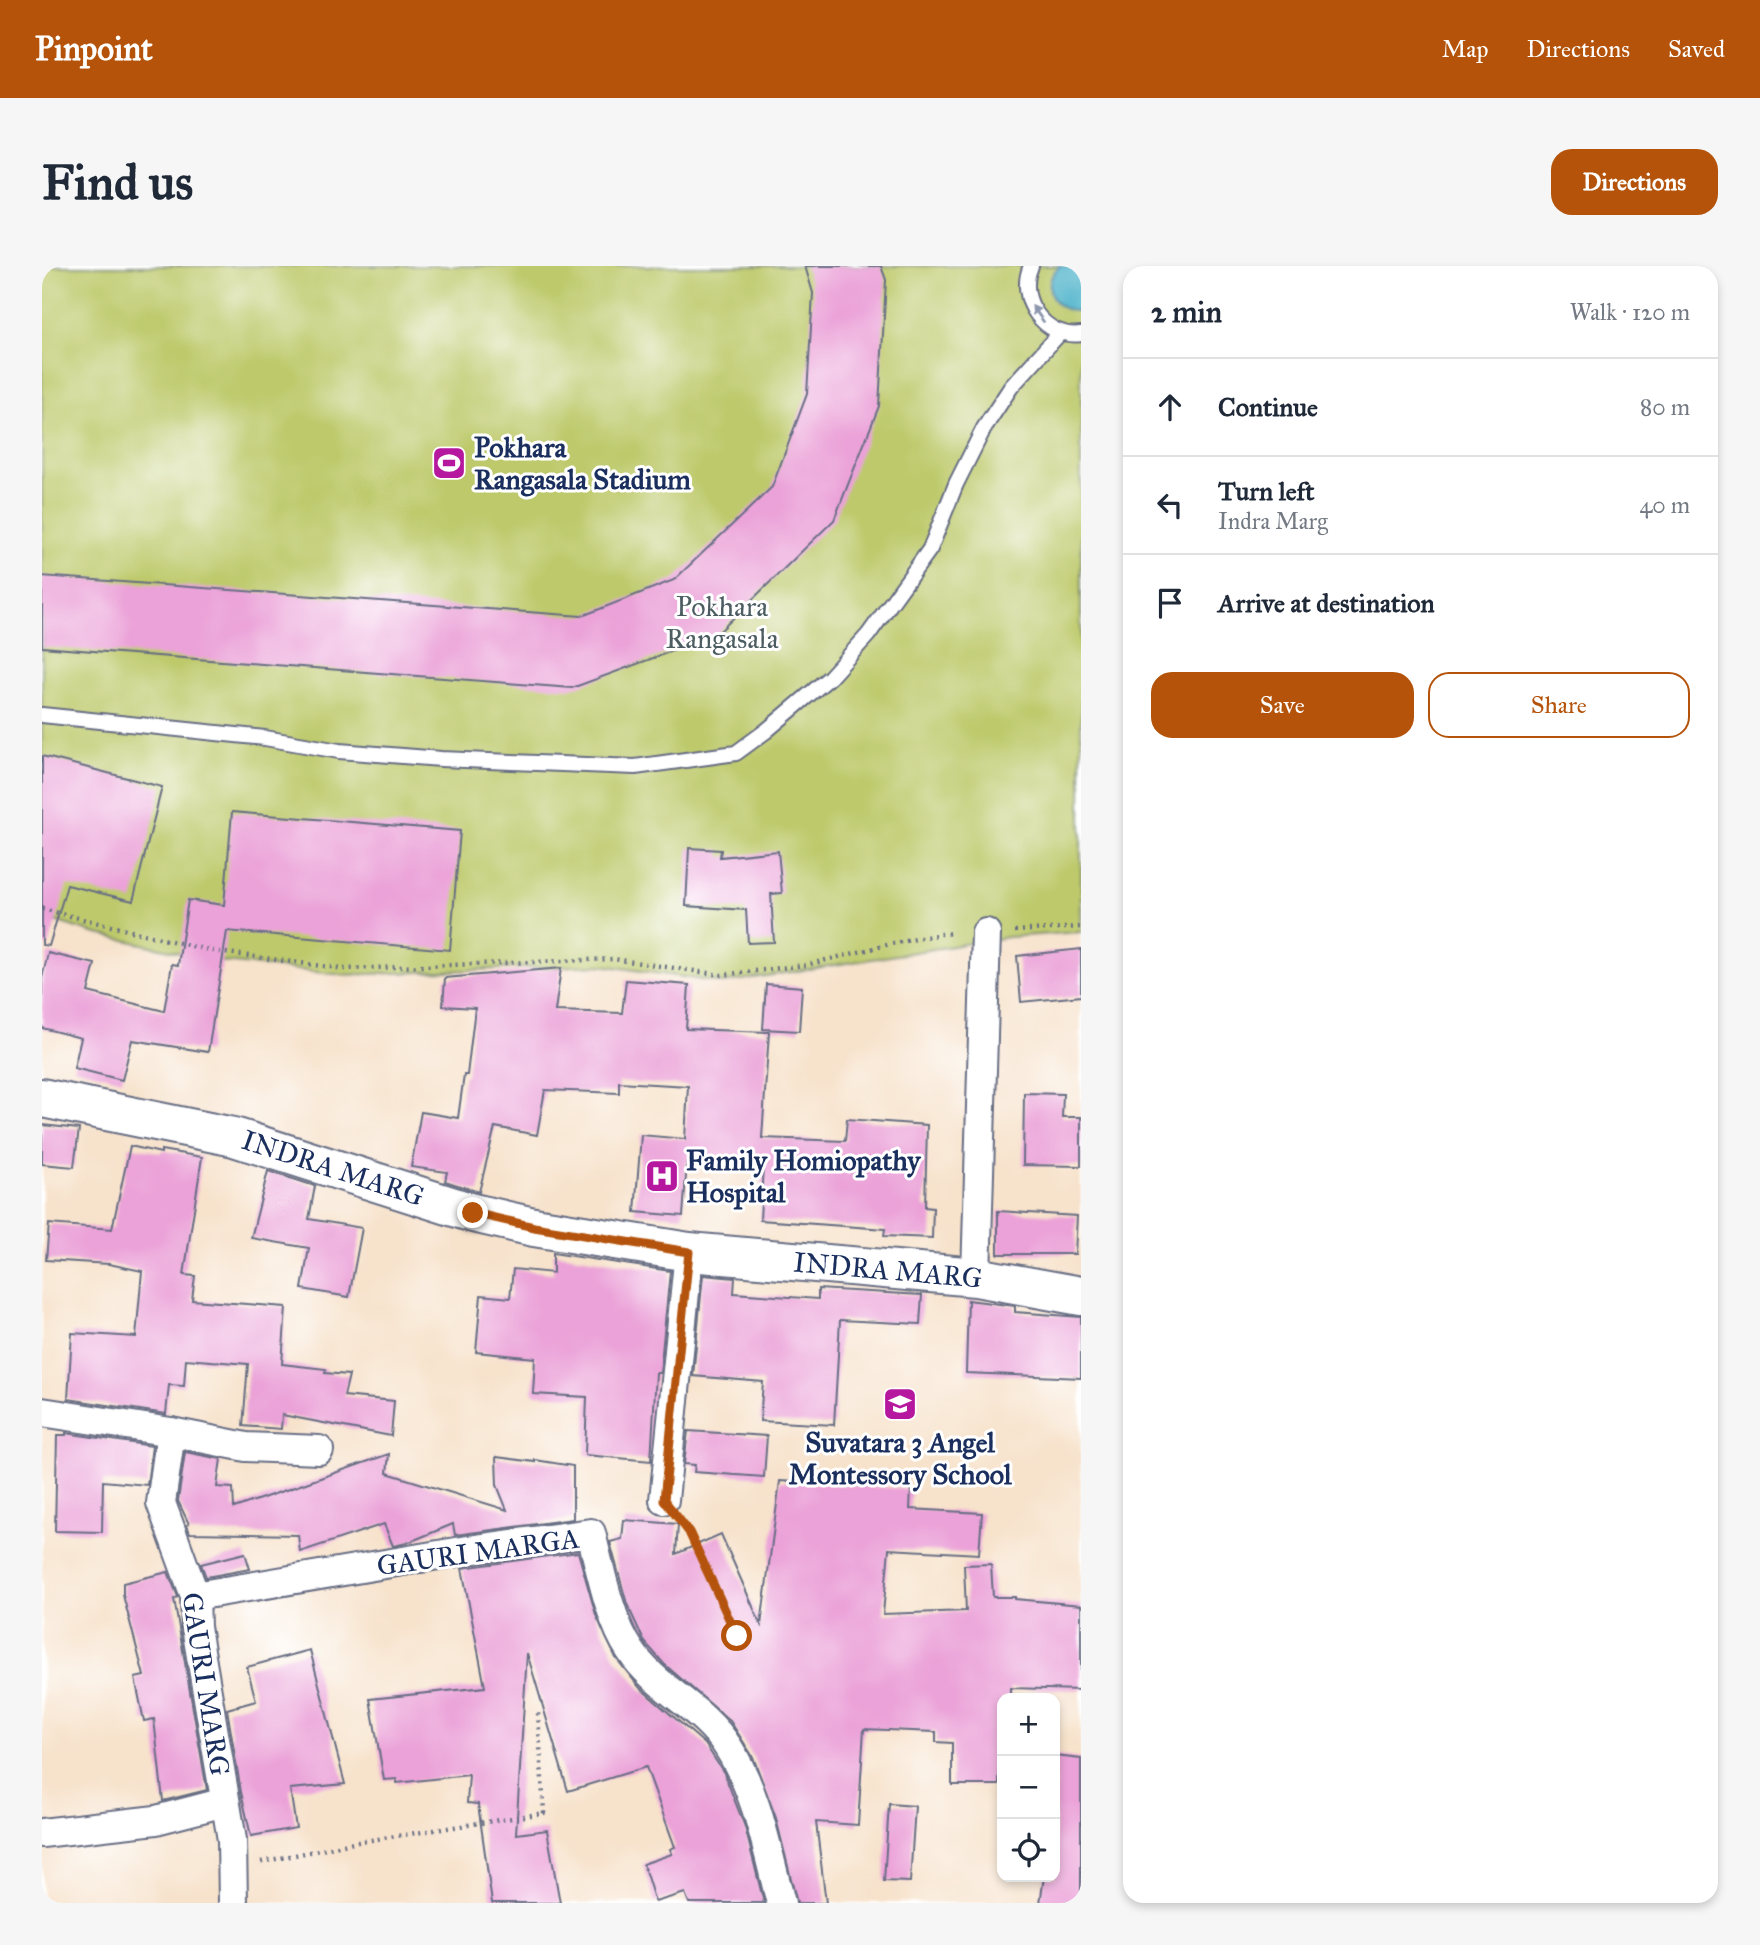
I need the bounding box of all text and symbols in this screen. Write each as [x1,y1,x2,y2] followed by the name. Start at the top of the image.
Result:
[35,29,153,69] text: Pinpoint
[1442,34,1489,64] text: Map
[1527,34,1630,64] text: Directions
[1668,34,1725,64] text: Saved
[1551,149,1718,215] button: Directions
[42,153,193,212] text: Find us
[1151,294,1222,330] text: 2 min
[1570,298,1690,326] text: Walk · 120 m
[1031,304,1045,323] one-way arrow
[1151,388,1189,426] icon: ahead
[1218,391,1318,423] text: Continue
[1640,393,1690,421] text: 80 m
[474,430,691,497] place label: Pokhara Rangasala Stadium
[430,444,468,482] sports icon: Pokhara Rangasala Stadium
[1218,475,1314,507] text: Turn left
[1151,486,1189,524] icon: left
[1640,491,1690,519] text: 40 m
[1218,507,1328,535] text: Indra Marg
[1151,584,1189,622] icon: arrive
[1218,587,1435,619] text: Arrive at destination
[666,589,779,656] park label: Pokhara Rangasala
[1151,672,1414,738] button: Save
[1428,672,1690,738] button: Share
[238,1122,428,1214] street label: INDRA MARG
[686,1143,921,1210] place label: Family Homiopathy Hospital
[643,1157,681,1195] hospital icon: Family Homiopathy Hospital
[457,1197,488,1228] route end
[792,1244,984,1296] street label: INDRA MARG
[881,1385,919,1423] school or university icon: Suvatara 3 Angel Montessory School
[788,1425,1012,1492] place label: Suvatara 3 Angel Montessory School
[375,1520,582,1584] street label: GAURI MARGA
[174,1590,238,1778] street label: GAURI MARG
[721,1620,752,1651] route start
[997,1693,1060,1882] map controls
[997,1693,1060,1756] button: +
[997,1756,1060,1819] button: −
[997,1819,1060,1882] button: locate

